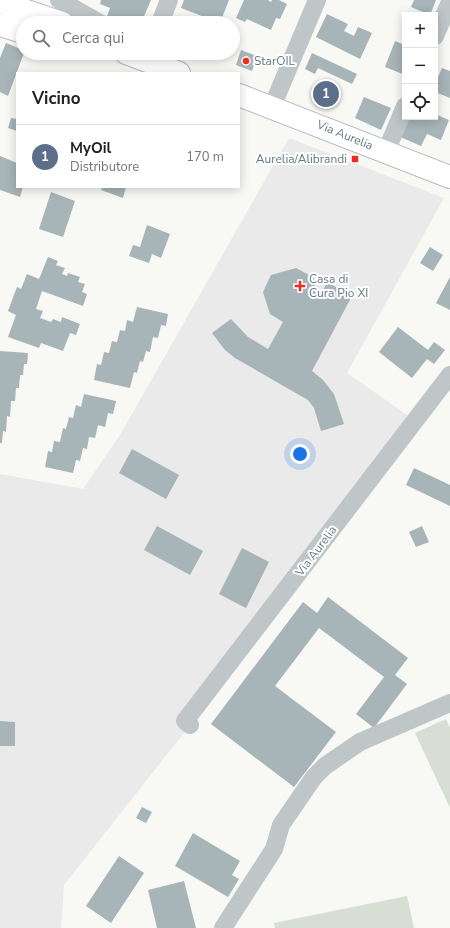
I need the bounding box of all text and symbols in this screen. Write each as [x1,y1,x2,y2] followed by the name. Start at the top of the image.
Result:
[402,12,438,120] map controls
[402,12,438,48] button: +
[16,16,240,60] search box
[30,27,52,49] icon: search
[62,28,124,48] text: Cerca qui
[402,48,438,84] button: −
[254,53,295,69] place label: StarOIL
[241,56,251,66] marker: StarOIL
[313,79,339,109] pin: 1
[402,84,438,120] button: locate
[32,87,81,110] text: Vicino
[314,116,375,154] street label: Via Aurelia
[70,138,111,158] text: MyOil
[41,148,49,166] text: 1
[186,148,224,166] text: 170 m
[256,151,347,167] place label: Aurelia/Alibrandi
[350,154,360,164] marker: Aurelia/Alibrandi
[70,158,139,176] text: Distributore
[309,271,368,301] place label: Casa di Cura Pio XI
[294,280,306,292] marker: Casa di Cura Pio XI
[290,444,310,464] your location
[291,523,340,580] street label: Via Aurelia

